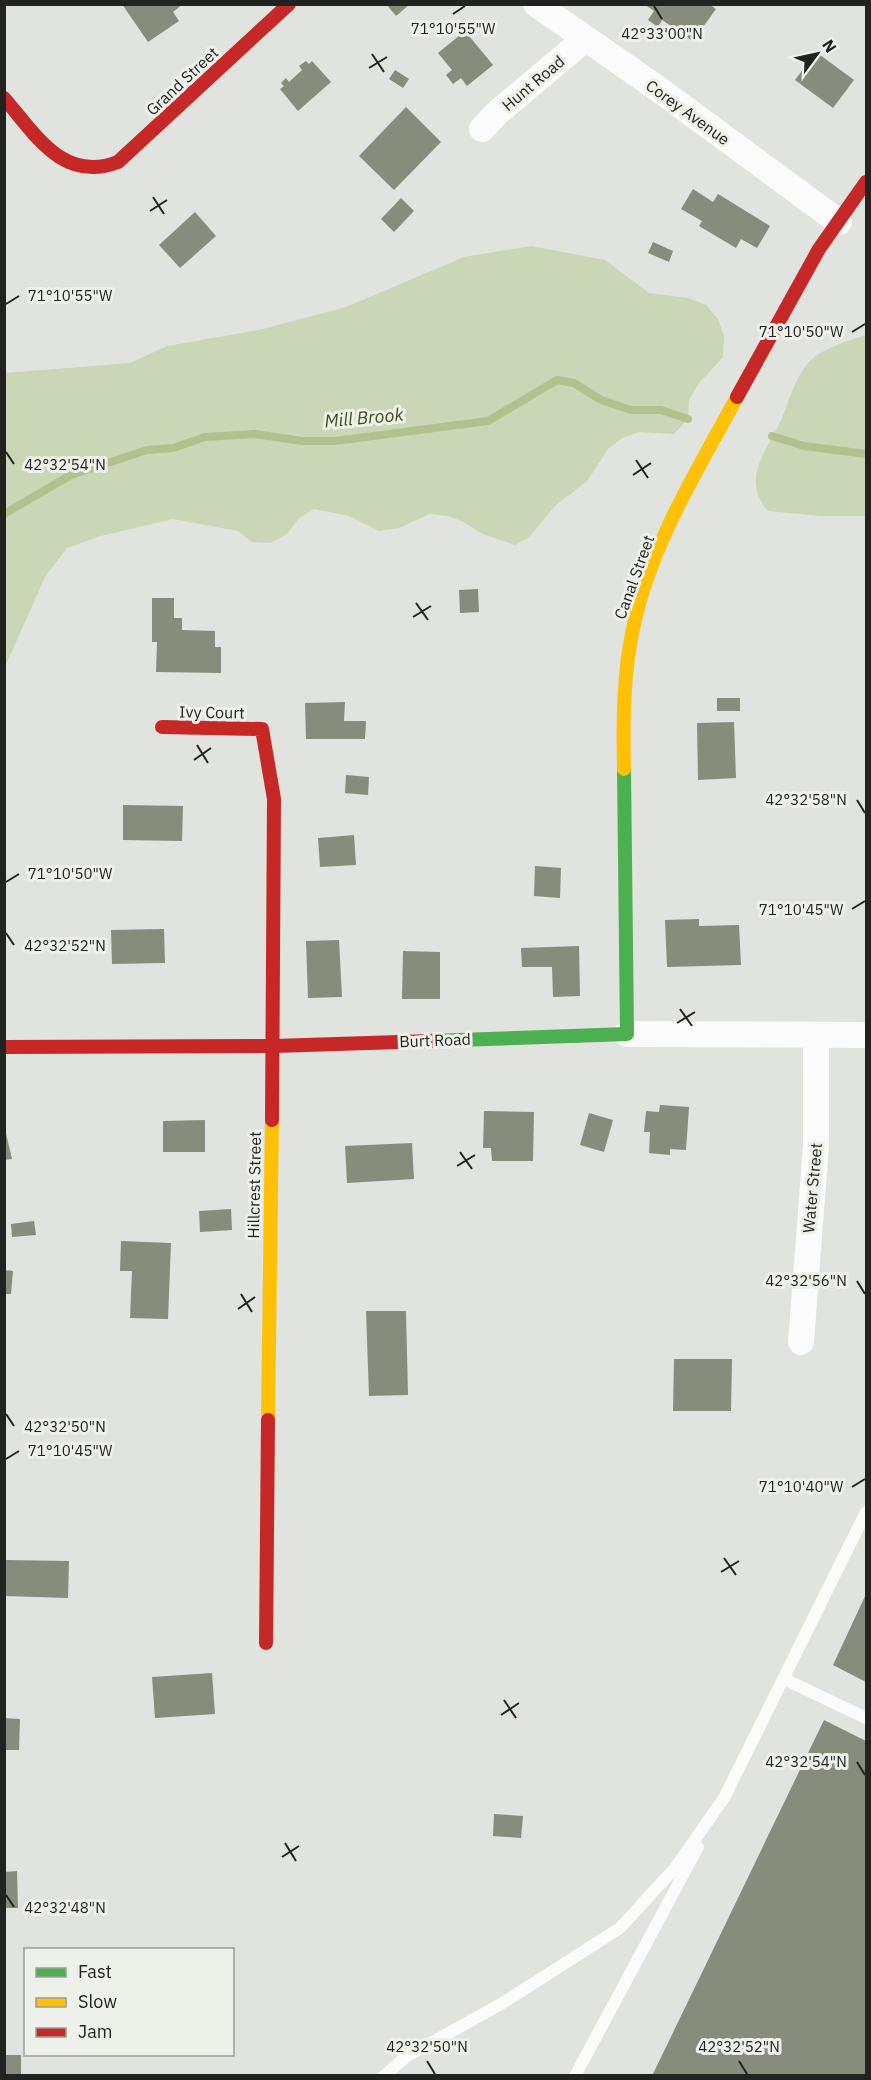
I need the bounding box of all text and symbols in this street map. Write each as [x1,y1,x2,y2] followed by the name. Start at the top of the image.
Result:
[411,19,496,38] text: 71°10'55"W
[621,24,703,43] text: 42°33'00"N
[787,24,847,84] north arrow
[818,36,841,56] text: N
[142,42,222,120] street label: Grand Street
[498,51,568,115] street label: Hunt Road
[642,75,734,149] street label: Corey Avenue
[28,286,113,305] text: 71°10'55"W
[759,322,844,341] text: 71°10'50"W
[323,403,405,432] water label: Mill Brook
[24,455,106,474] text: 42°32'54"N
[610,532,658,622] street label: Canal Street
[179,701,245,723] street label: Ivy Court
[765,790,847,809] text: 42°32'58"N
[28,864,113,883] text: 71°10'50"W
[759,900,844,919] text: 71°10'45"W
[24,936,106,955] text: 42°32'52"N
[399,1029,471,1051] street label: Burt Road
[243,1131,265,1239] street label: Hillcrest Street
[798,1142,826,1234] street label: Water Street
[765,1271,847,1290] text: 42°32'56"N
[24,1417,106,1436] text: 42°32'50"N
[28,1441,113,1460] text: 71°10'45"W
[759,1477,844,1496] text: 71°10'40"W
[765,1752,847,1771] text: 42°32'54"N
[24,1898,106,1917] text: 42°32'48"N
[24,1948,234,2056] legend
[78,1960,112,1983] text: Fast
[78,1990,117,2013] text: Slow
[78,2020,113,2043] text: Jam
[386,2037,468,2056] text: 42°32'50"N
[698,2037,780,2056] text: 42°32'52"N

